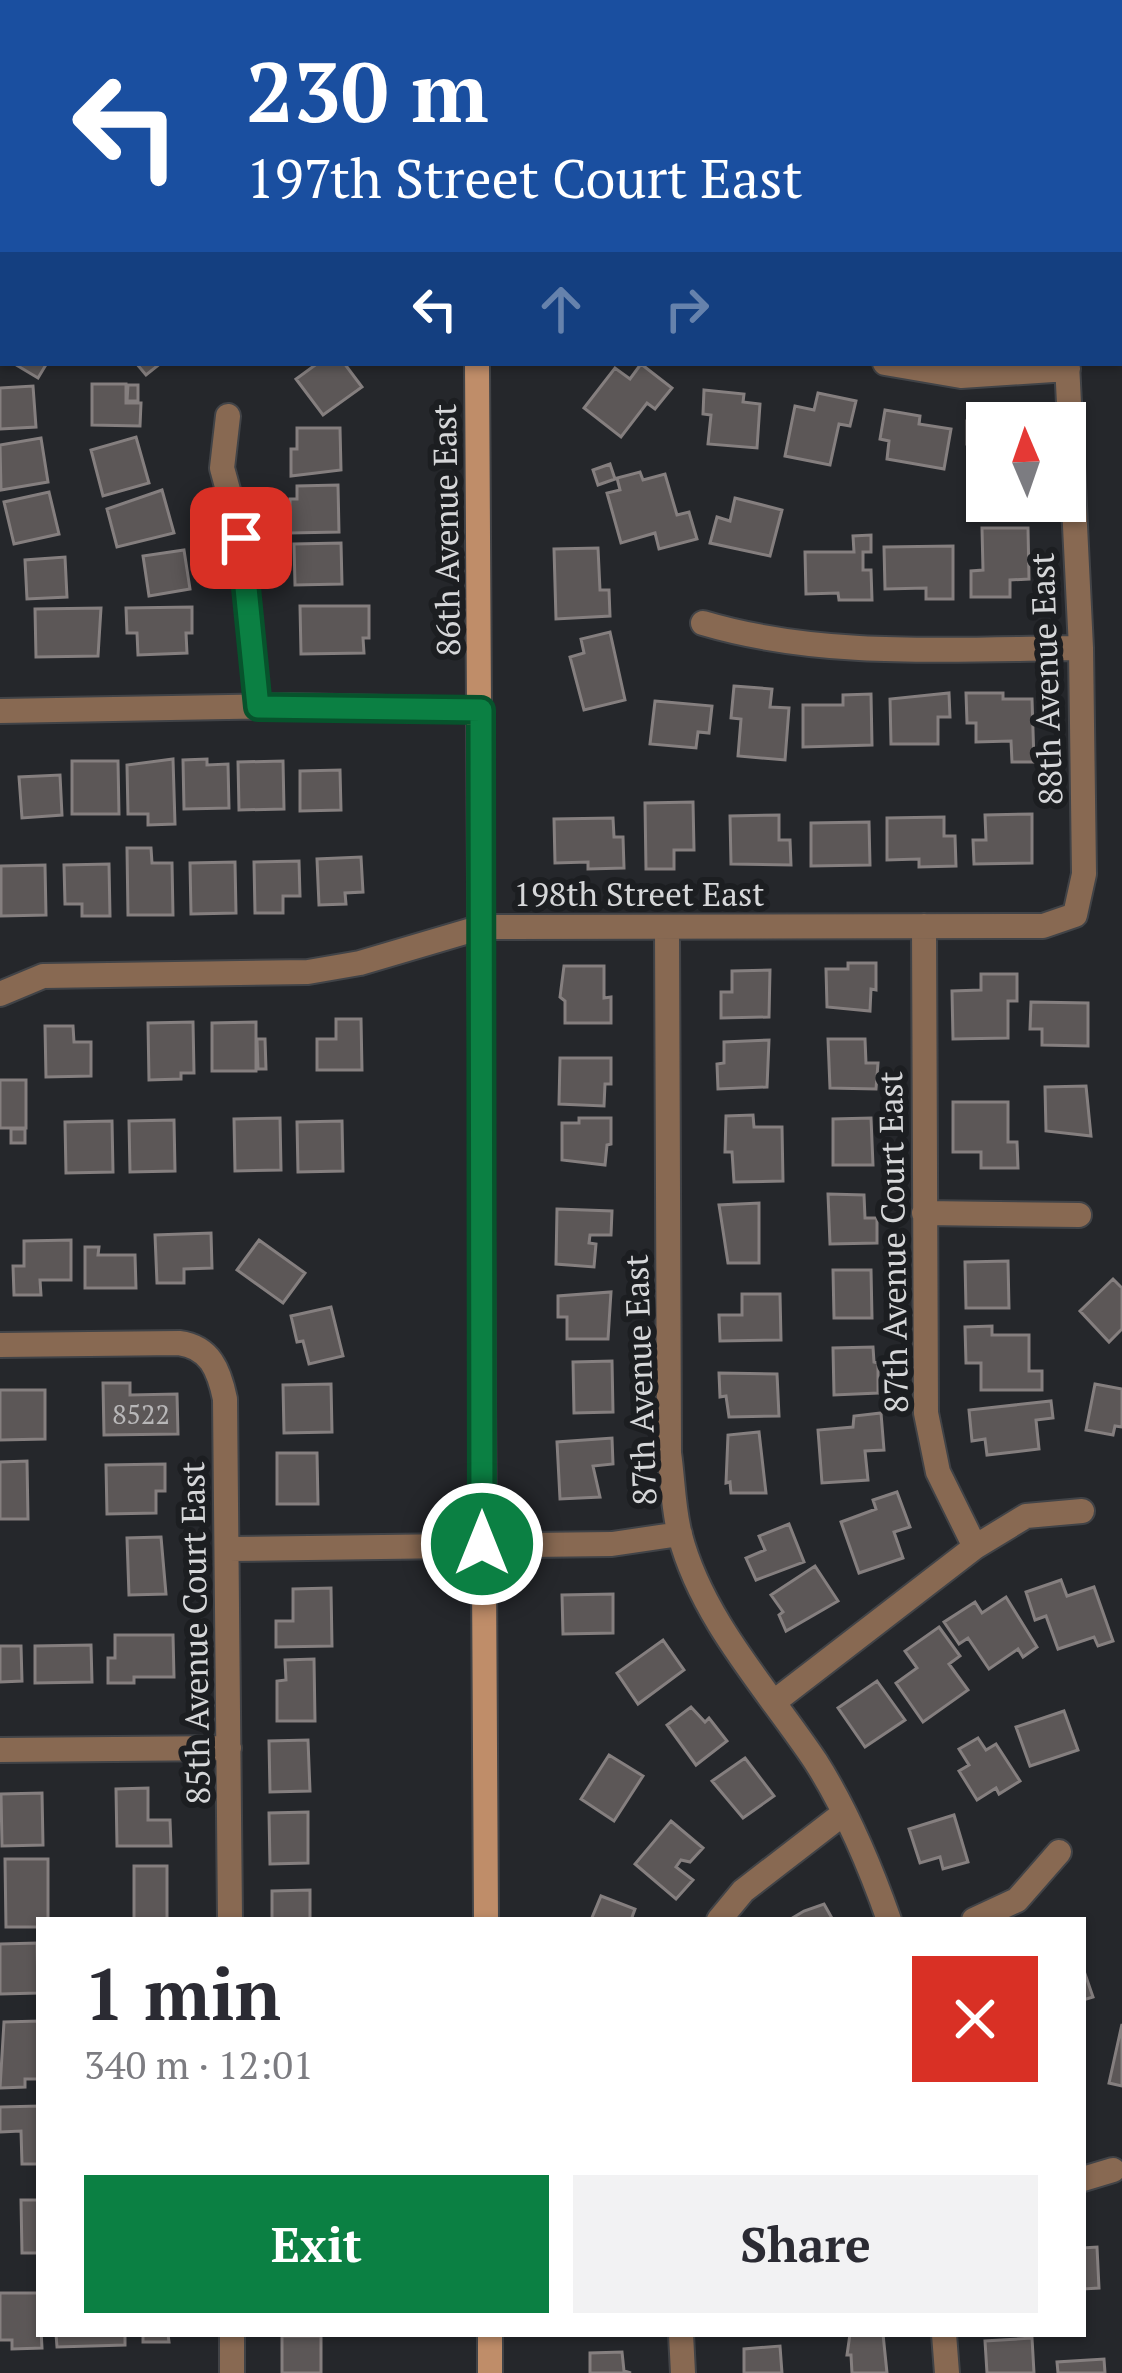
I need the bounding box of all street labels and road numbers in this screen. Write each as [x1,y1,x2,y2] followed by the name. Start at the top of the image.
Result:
[422,403,469,657] street label: 86th Avenue East
[1020,552,1071,806] street label: 88th Avenue East
[514,872,764,915] street label: 198th Street East
[868,1071,917,1413] street label: 87th Avenue Court East
[614,1254,665,1506] street label: 87th Avenue East
[170,1461,219,1805] street label: 85th Avenue Court East

